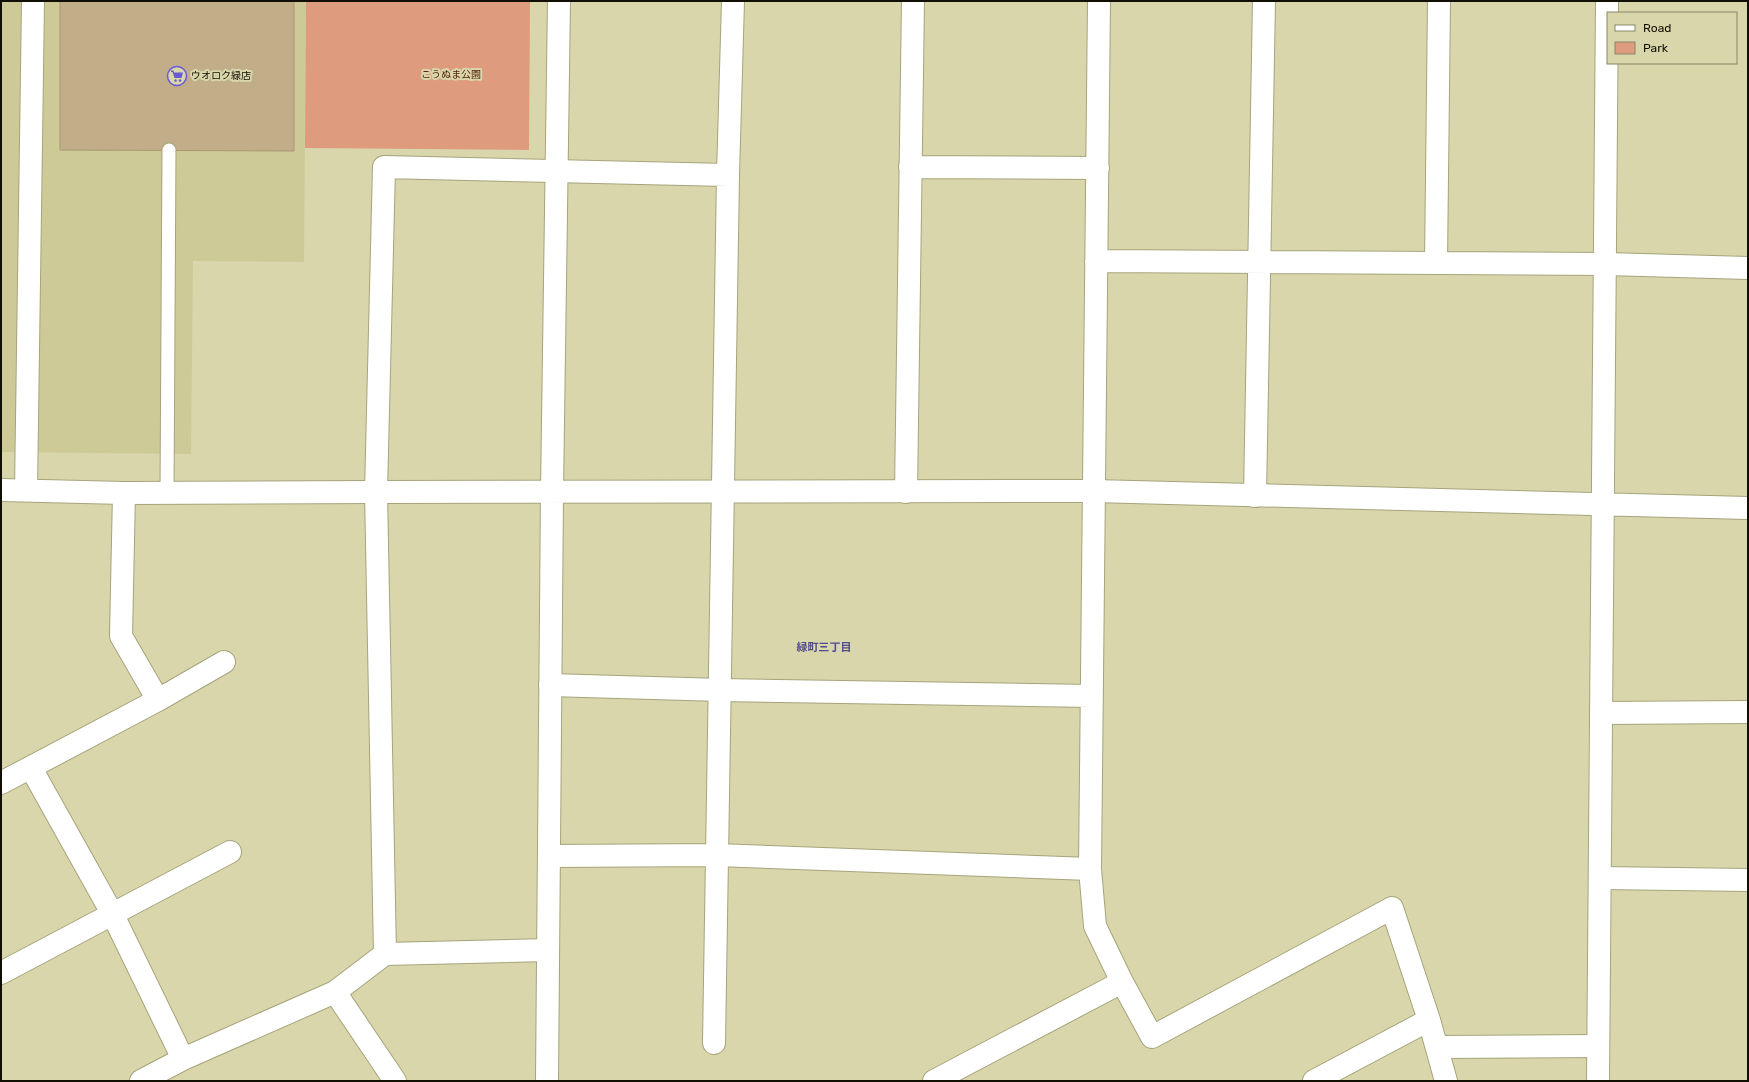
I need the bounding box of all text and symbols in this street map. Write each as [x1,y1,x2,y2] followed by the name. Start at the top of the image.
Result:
[1607,12,1737,64] legend
[1643,21,1671,35] text: Road
[1643,41,1669,55] text: Park
[166,65,188,87] supermarket icon: ウオロク緑店
[421,69,481,81] park label: こうぬま公園
[191,70,251,82] place label: ウオロク緑店
[797,641,852,654] district label: 緑町三丁目

